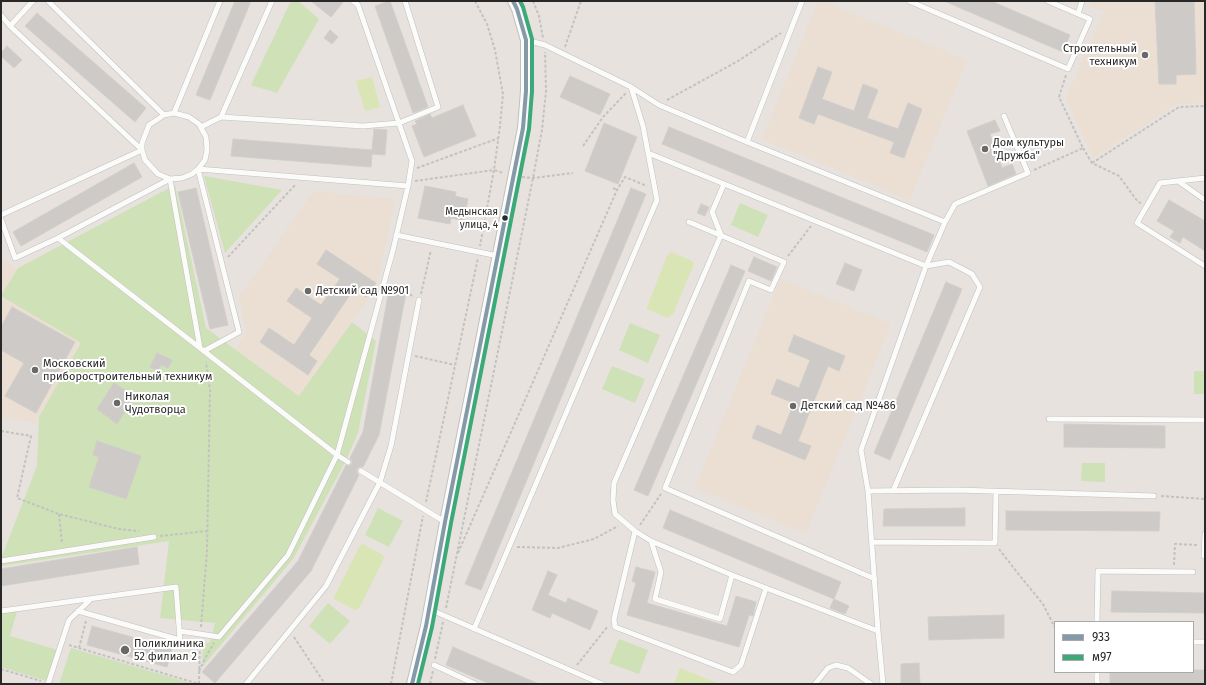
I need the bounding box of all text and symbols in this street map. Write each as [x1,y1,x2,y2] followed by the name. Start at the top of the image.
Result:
[1063,42,1137,68] place label: Строительный техникум
[1140,50,1150,60] marker: Строительный техникум
[993,136,1064,162] place label: Дом культуры "Дружба"
[980,144,990,154] marker: Дом культуры "Дружба"
[445,206,498,230] place label: Медынская улица, 4
[500,213,510,223] marker: Медынская улица, 4
[316,284,409,298] place label: Детский сад №901
[303,286,313,296] marker: Детский сад №901
[43,357,212,383] place label: Московский приборостроительный техникум
[30,365,40,375] marker: Московский приборостроительный техникум
[125,390,186,416] place label: Николая Чудотворца
[112,398,122,408] marker: Николая Чудотворца
[801,399,896,413] place label: Детский сад №486
[788,401,798,411] marker: Детский сад №486
[1054,621,1194,673] legend
[1092,630,1110,644] text: 933
[134,637,204,663] place label: Поликлиника 52 филиал 2
[119,644,131,656] marker: Поликлиника 52 филиал 2
[1092,650,1112,664] text: м97

